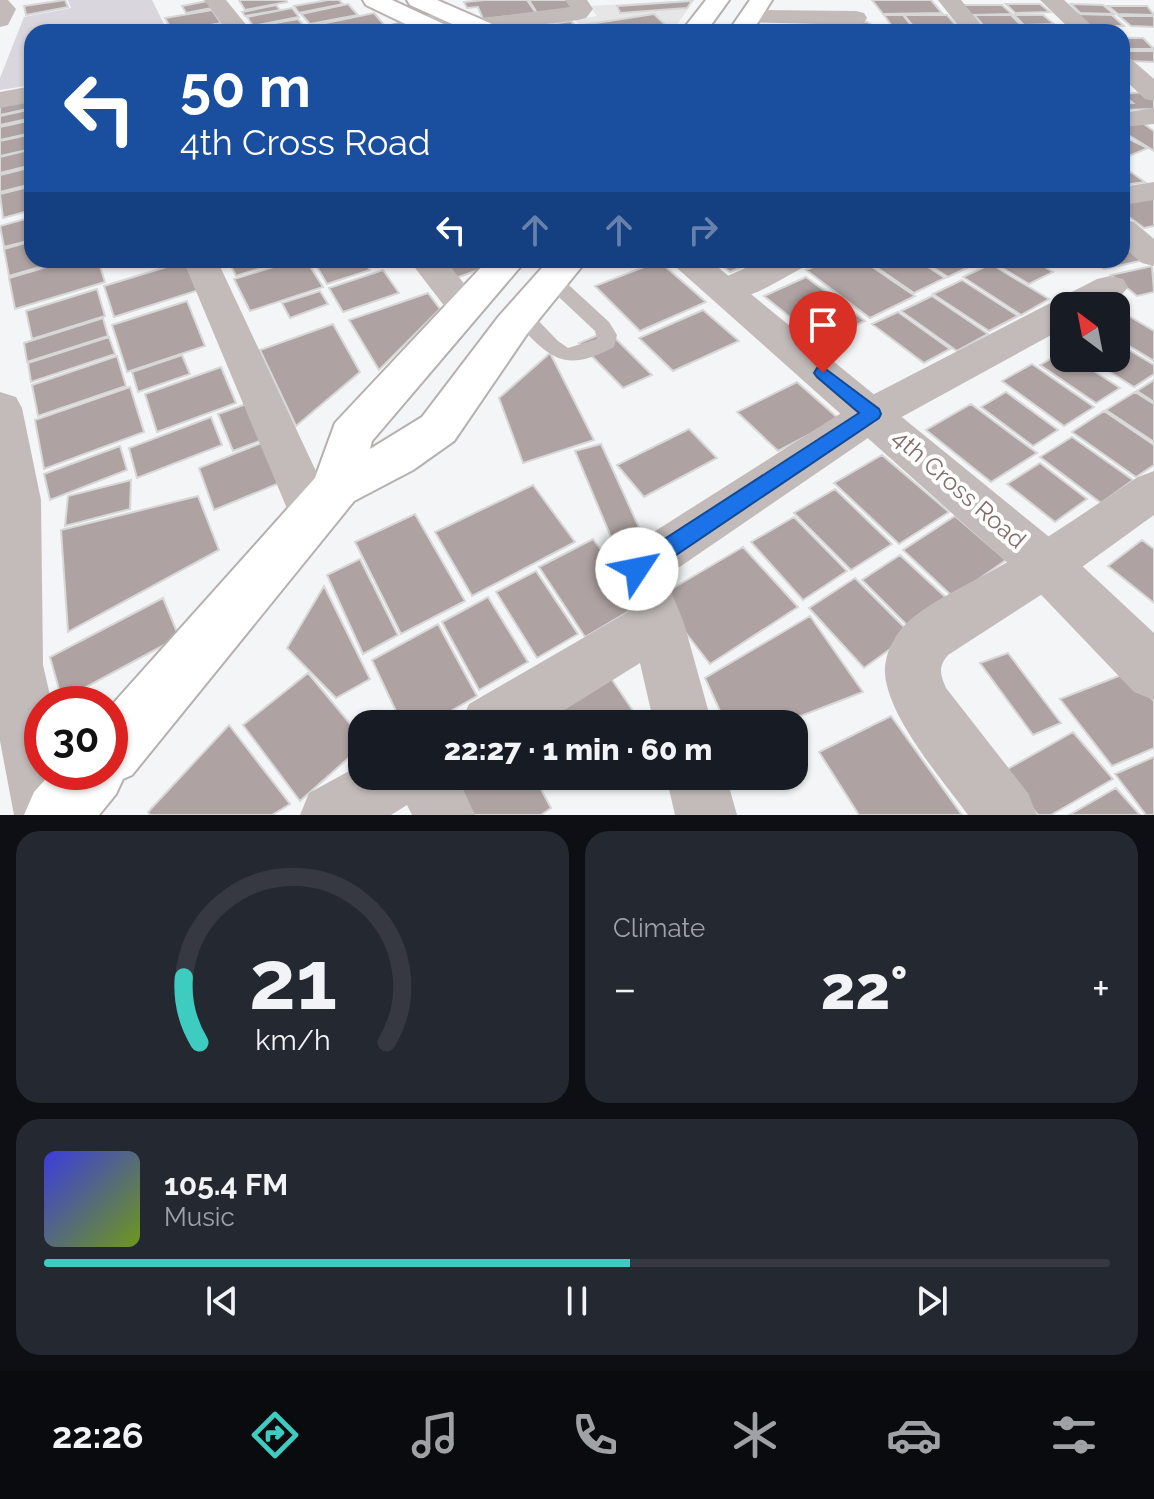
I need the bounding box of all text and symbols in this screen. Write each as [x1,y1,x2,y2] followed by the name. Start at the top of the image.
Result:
[180,54,311,120] text: 50 m
[48,56,152,160] icon: left
[180,121,430,163] text: 4th Cross Road
[429,208,473,252] icon: left
[513,208,557,252] icon: ahead
[597,208,641,252] icon: ahead
[681,208,725,252] icon: right
[789,291,857,373] pin
[1050,292,1130,372] north arrow
[1050,292,1130,372] map controls
[801,303,845,347] icon: arrive
[887,423,1032,554] street label: 4th Cross Road
[595,527,679,611] position arrow
[24,686,128,790] speed limit sign: 30
[444,732,712,767] text: 22:27 · 1 min · 60 m
[613,913,705,943] text: Climate
[248,931,337,1028] text: 21
[821,953,908,1023] text: 22°
[613,963,637,1014] text: −
[1092,963,1110,1014] text: +
[255,1023,330,1057] text: km/h
[164,1167,288,1202] text: 105.4 FM
[164,1202,235,1232] text: Music
[200,1279,244,1323] icon: previous
[555,1279,599,1323] icon: pause
[910,1279,954,1323] icon: next
[247,1407,303,1463] icon: directions
[407,1407,463,1463] icon: music
[567,1407,623,1463] icon: phone
[727,1407,783,1463] icon: climate
[886,1407,942,1463] icon: car
[1046,1407,1102,1463] icon: filters
[52,1414,144,1456] text: 22:26

